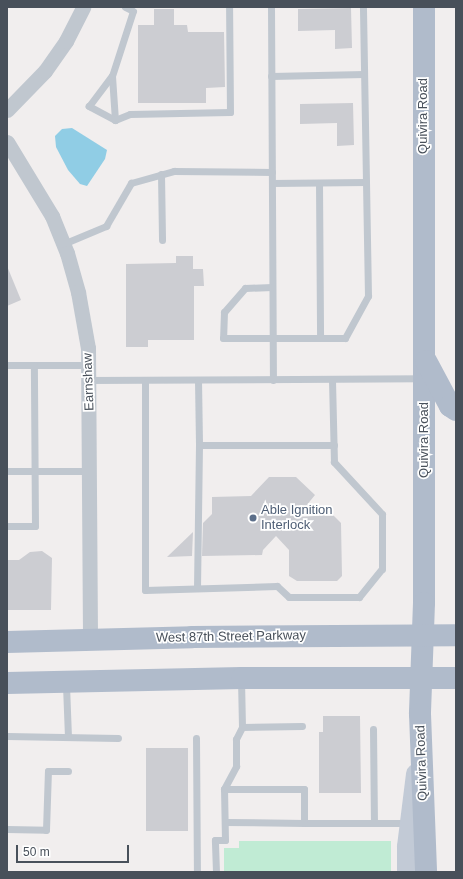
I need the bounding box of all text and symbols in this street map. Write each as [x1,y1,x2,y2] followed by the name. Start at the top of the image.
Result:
[415,78,431,154] street label: Quivira Road
[80,353,98,411] street label: Earnshaw
[416,402,432,478] street label: Quivira Road
[261,503,333,534] place label: Able Ignition Interlock
[248,513,258,523] marker: Able Ignition Interlock
[156,628,306,646] street label: West 87th Street Parkway
[413,725,431,801] street label: Quivira Road
[18,837,131,863] scale bar
[23,845,50,859] text: 50 m

